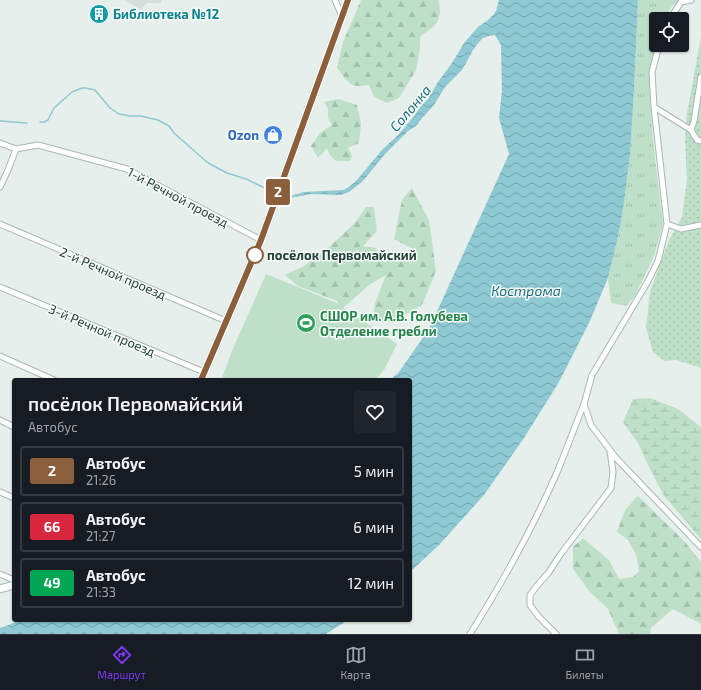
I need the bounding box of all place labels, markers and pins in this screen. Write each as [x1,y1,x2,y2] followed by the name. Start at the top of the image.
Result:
[88,3,110,25] building icon: Библиотека №12
[113,6,219,22] place label: Библиотека №12
[262,124,284,146] shop icon: Ozon
[228,127,259,143] place label: Ozon
[246,246,264,264] marker: посёлок Первомайский
[267,247,417,263] place label: посёлок Первомайский
[320,308,468,339] place label: СШОР им. А.В. Голубева Отделение гребли
[295,312,317,334] sports icon: СШОР им. А.В. Голубева Отделение гребли

